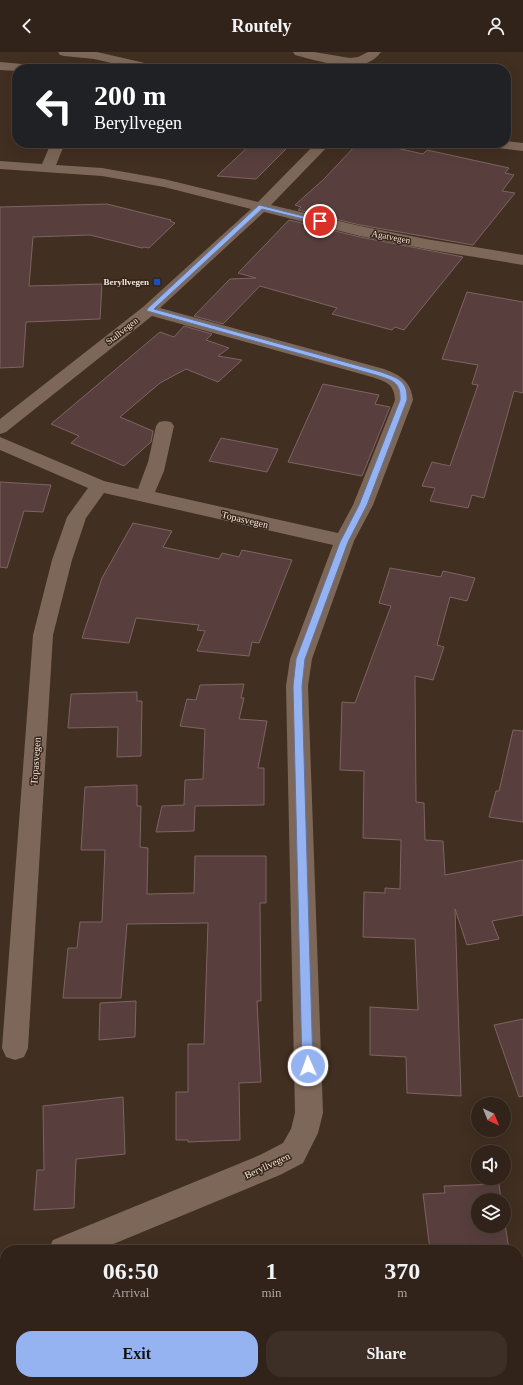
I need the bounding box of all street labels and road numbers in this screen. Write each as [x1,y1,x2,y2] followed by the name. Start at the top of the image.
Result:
[371,228,412,246] street label: Agatvegen
[104,315,140,347] street label: Stallvegen
[220,509,269,530] street label: Topasvegen
[28,737,43,785] street label: Topasvegen
[243,1150,292,1181] street label: Beryllvegen

